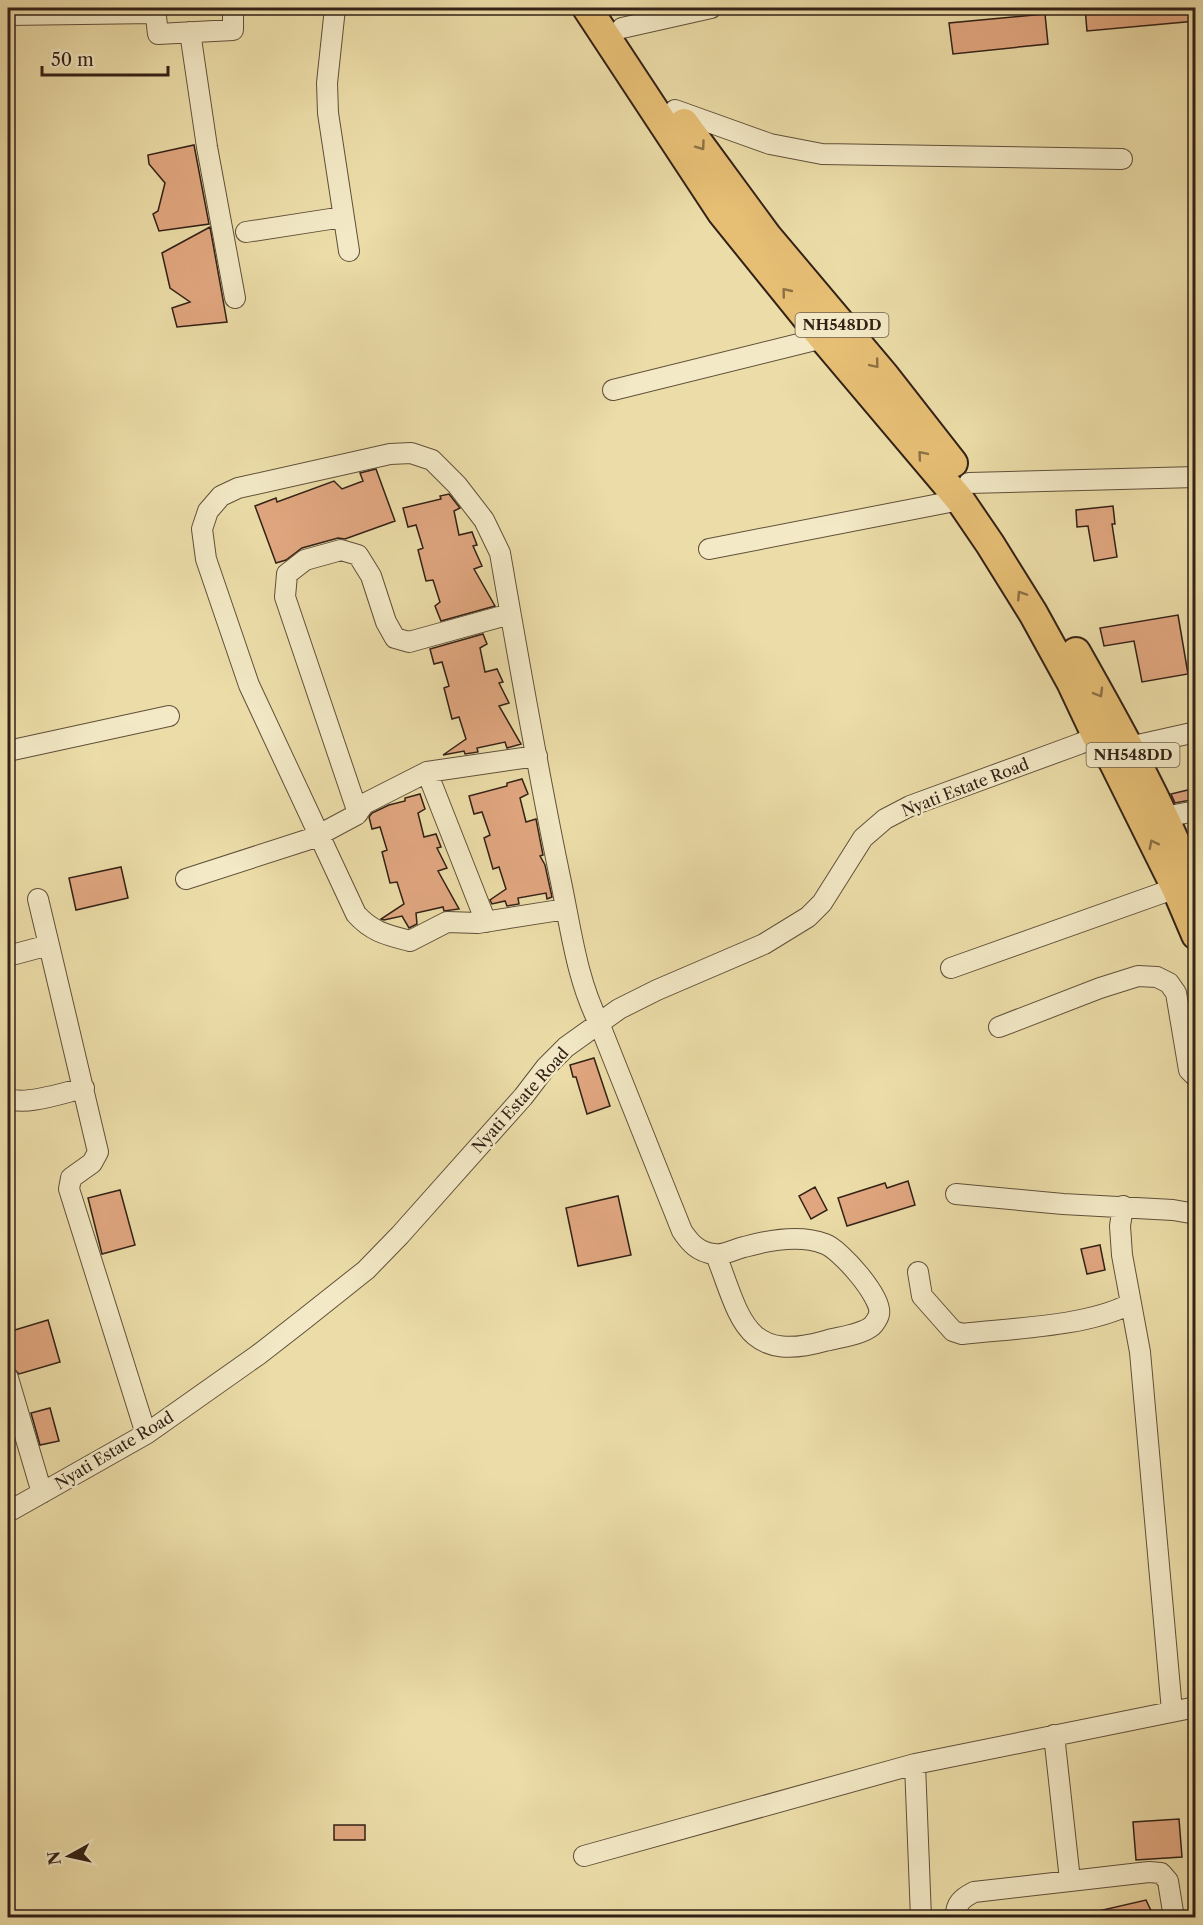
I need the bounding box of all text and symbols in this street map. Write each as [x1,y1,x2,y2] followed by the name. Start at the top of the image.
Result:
[42,39,168,77] scale bar
[51,49,94,71] text: 50 m
[694,140,705,151] one-way arrow
[783,288,794,299] one-way arrow
[796,313,888,337] road number: NH548DD
[868,357,879,368] one-way arrow
[919,451,930,462] one-way arrow
[1017,591,1028,602] one-way arrow
[1092,686,1103,697] one-way arrow
[1086,743,1180,767] road number: NH548DD
[898,753,1032,821] street label: Nyati Estate Road
[1149,839,1161,850] one-way arrow
[467,1043,573,1157] street label: Nyati Estate Road
[51,1407,177,1493] street label: Nyati Estate Road
[39,1826,99,1886] north arrow
[43,1850,65,1866] text: N

